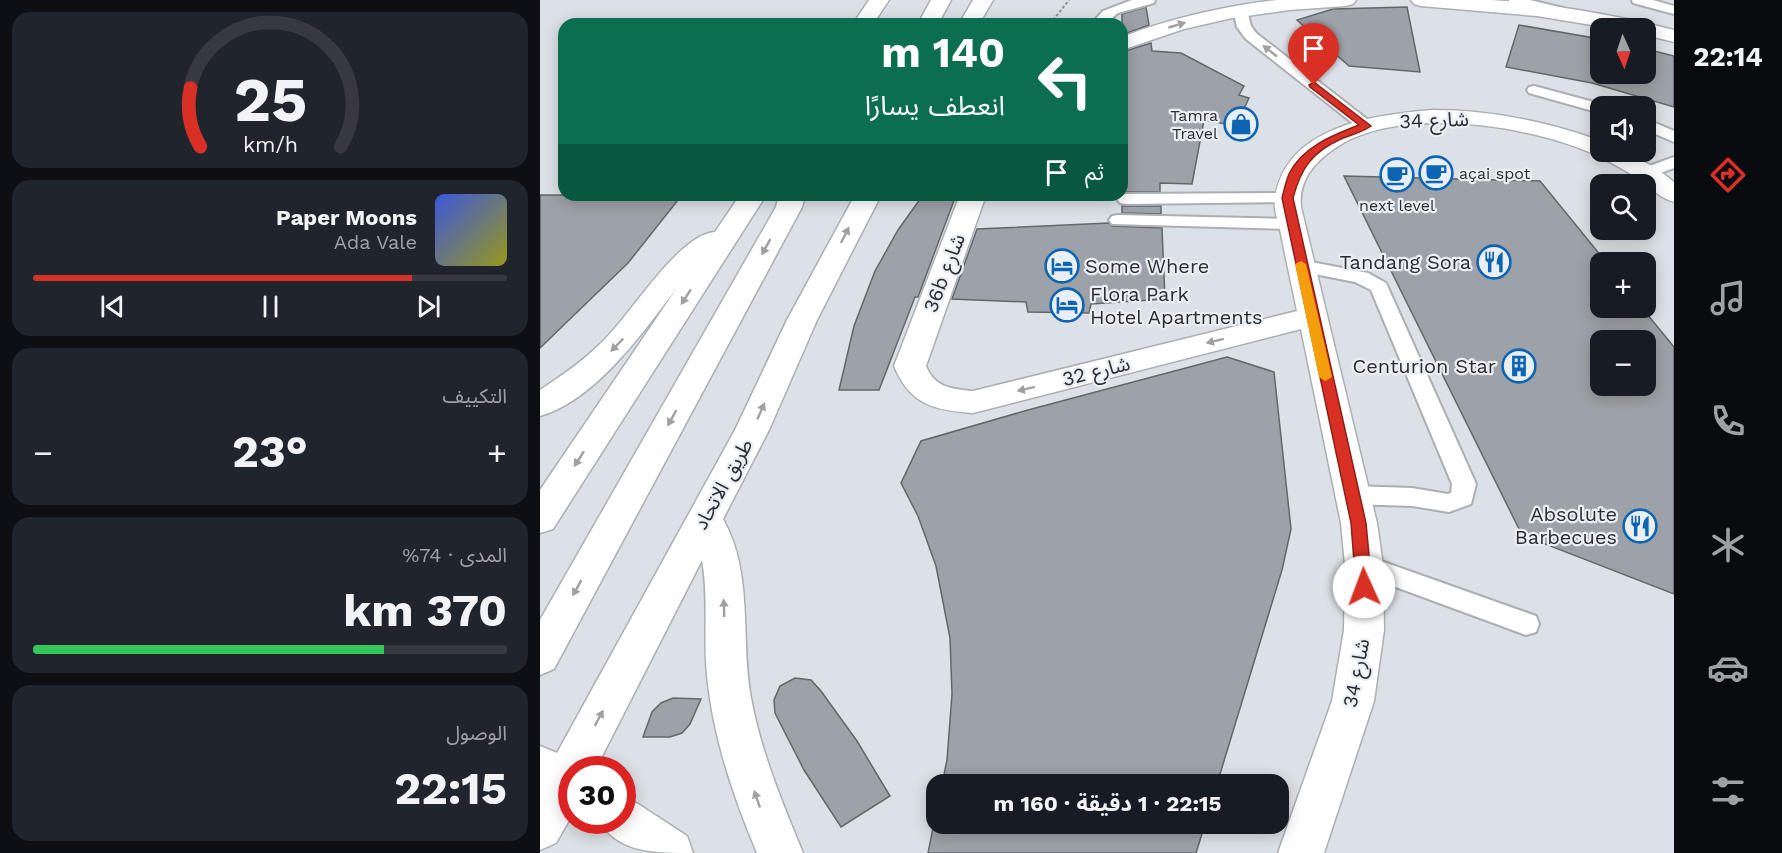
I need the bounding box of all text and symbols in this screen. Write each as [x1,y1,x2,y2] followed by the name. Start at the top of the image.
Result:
[1590,18,1656,84] north arrow
[1590,18,1656,396] map controls
[1168,20,1186,29] one-way arrow
[1288,23,1339,85] pin
[881,28,1005,77] text: 140 m
[1297,32,1330,65] icon: arrive
[1693,41,1763,73] text: 22:14
[1026,42,1104,120] icon: left
[1262,45,1278,57] one-way arrow
[233,63,307,136] text: 25
[865,90,1005,122] text: انعطف يسارًا
[1590,96,1656,162] button: sound
[1170,106,1218,143] place label: Tamra Travel
[1223,106,1259,142] shop icon: Tamra Travel
[1399,107,1469,136] street label: شارع 34
[242,132,298,157] text: km/h
[1707,154,1749,196] icon: directions
[1418,155,1454,191] cafe icon: açai spot
[1040,156,1073,189] icon: arrive
[1379,157,1415,193] cafe icon: next level
[1085,160,1104,185] text: ثم
[1459,164,1531,183] place label: açai spot
[1590,174,1656,240] button: search
[1359,196,1435,215] place label: next level
[276,205,417,230] text: Paper Moons
[840,227,850,244] one-way arrow
[334,230,417,254] text: Ada Vale
[918,230,973,317] street label: 36b شارع
[761,239,771,256] one-way arrow
[1476,244,1512,280] restaurant icon: Tandang Sora
[1044,248,1080,284] hotel icon: Some Where
[1340,250,1471,274] place label: Tandang Sora
[1590,252,1656,318] button: +
[1085,254,1209,278] place label: Some Where
[1707,277,1749,319] icon: music
[1090,282,1262,329] place label: Flora Park Hotel Apartments
[1049,287,1085,323] hotel icon: Flora Park Hotel Apartments
[680,288,692,304] one-way arrow
[96,290,129,323] icon: previous
[254,290,287,323] icon: pause
[412,290,445,323] icon: next
[1590,330,1656,396] button: −
[1205,337,1224,347] one-way arrow
[610,338,624,352] one-way arrow
[1501,348,1537,384] building icon: Centurion Star
[1060,351,1133,394] street label: شارع 32
[1352,354,1496,378] place label: Centurion Star
[443,384,507,408] text: التكييف
[1016,385,1034,394] one-way arrow
[1707,400,1749,442] icon: phone
[756,402,766,420] one-way arrow
[667,410,677,427] one-way arrow
[232,425,308,478] text: 23°
[33,433,53,472] text: −
[487,433,507,472] text: +
[688,434,759,534] street label: طريق الاتحاد
[573,451,585,467] one-way arrow
[1515,502,1617,549] place label: Absolute Barbecues
[1622,508,1658,544] restaurant icon: Absolute Barbecues
[1707,524,1749,566] icon: climate
[402,543,507,567] text: المدى · 74%
[1332,555,1396,619] position arrow
[572,580,582,597] one-way arrow
[343,584,507,637] text: 370 km
[720,598,729,617] one-way arrow
[1338,636,1377,710] street label: شارع 34
[1707,647,1749,689] icon: car
[594,709,604,726] one-way arrow
[446,721,507,745] text: الوصول
[558,756,636,834] speed limit sign: 30
[394,762,507,815] text: 22:15
[1707,770,1749,812] icon: filters
[752,790,762,808] one-way arrow
[994,791,1221,816] text: 22:15 · 1 دقيقة · 160 m

